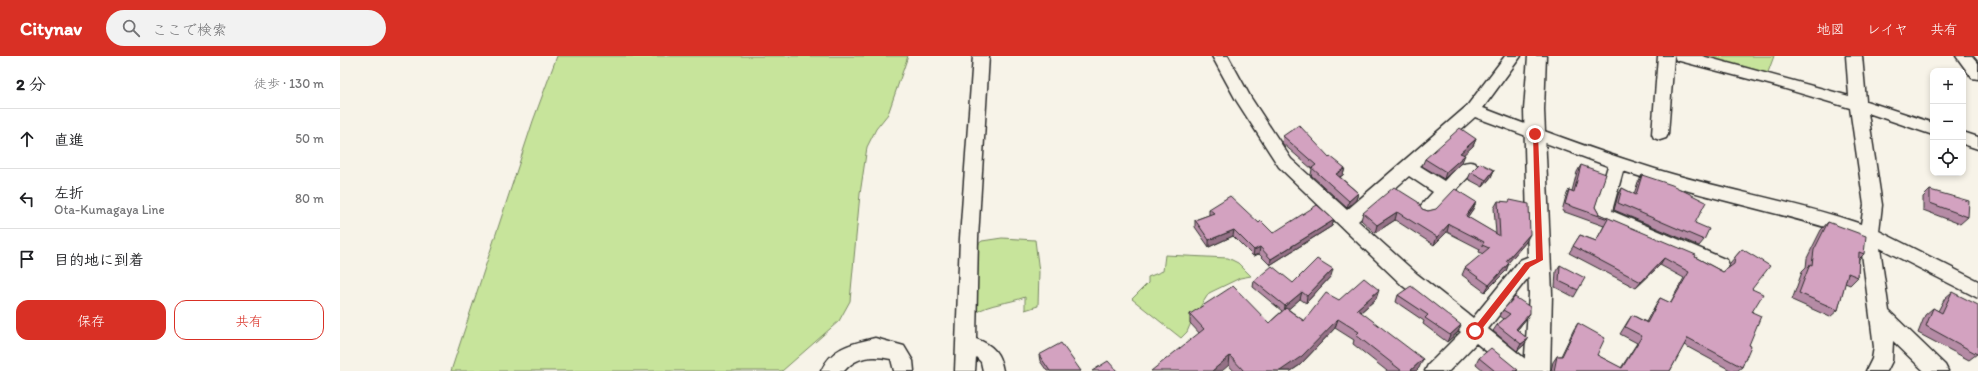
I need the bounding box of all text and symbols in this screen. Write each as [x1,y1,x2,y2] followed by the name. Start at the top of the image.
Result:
[106,10,386,46] search box
[20,17,82,40] text: Citynav
[120,17,142,39] icon: search
[152,21,227,39] text: ここで検索
[1817,21,1845,38] text: 地図
[1867,21,1908,38] text: レイヤ
[1930,21,1958,38] text: 共有
[1930,68,1966,176] map controls
[1930,68,1966,104] button: +
[16,74,46,94] text: 2 分
[254,76,324,91] text: 徒歩 · 130 m
[1930,104,1966,140] button: −
[1526,125,1544,143] route end
[16,128,38,150] icon: ahead
[54,131,84,149] text: 直進
[295,131,324,146] text: 50 m
[1930,140,1966,176] button: locate
[54,184,84,202] text: 左折
[16,188,38,210] icon: left
[295,191,324,206] text: 80 m
[54,202,165,217] text: Ota-Kumagaya Line
[16,248,38,270] icon: arrive
[54,251,144,269] text: 目的地に到着
[16,300,166,340] button: 保存
[174,300,324,340] button: 共有
[1466,322,1484,340] route start

